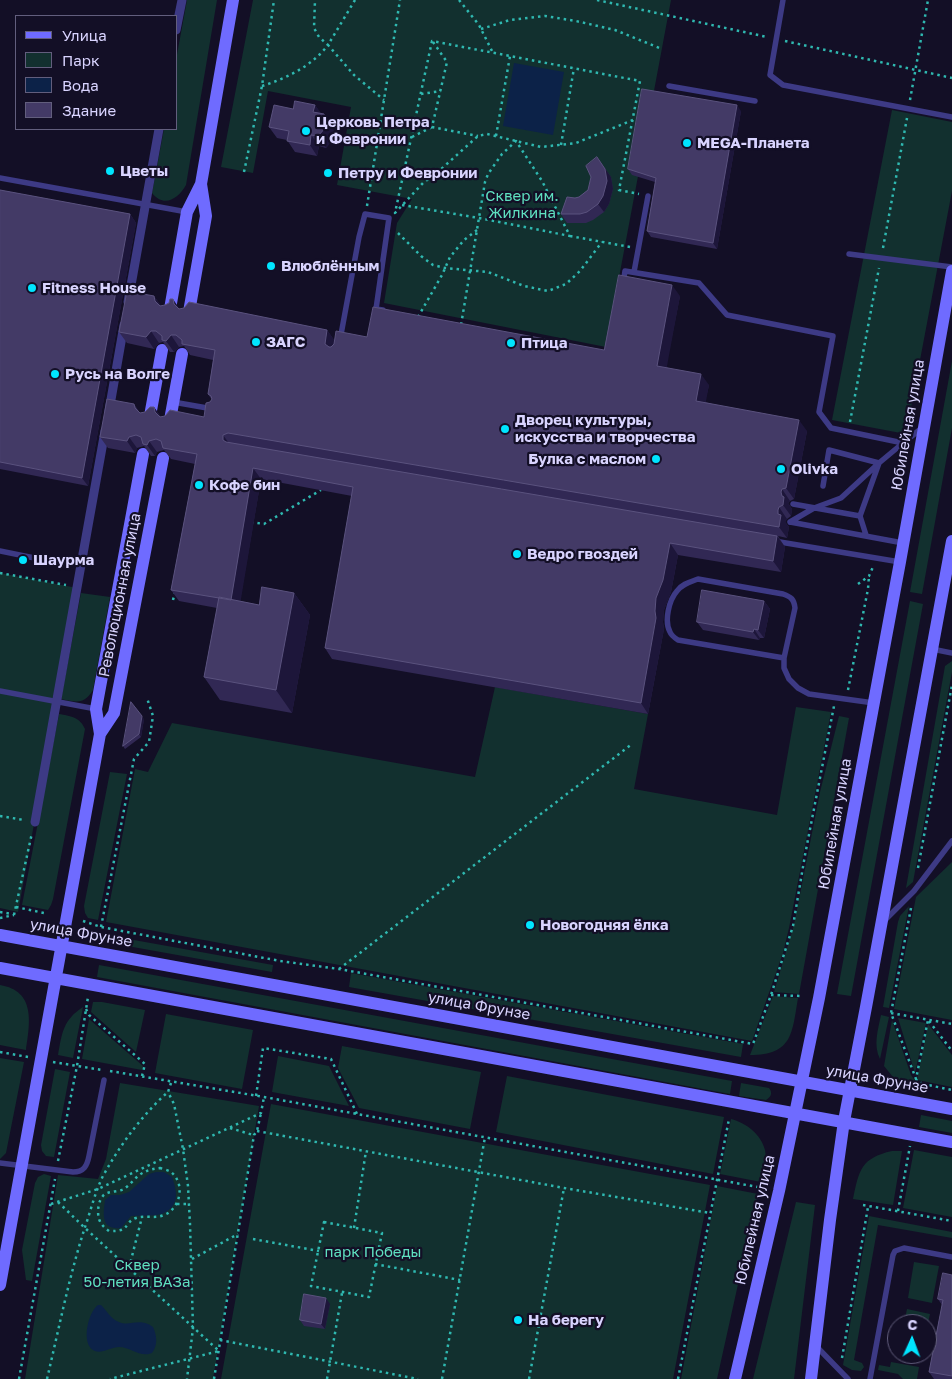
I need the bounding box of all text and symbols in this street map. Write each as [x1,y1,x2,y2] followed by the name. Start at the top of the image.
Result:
[15,15,178,130] legend
[62,26,107,44] text: Улица
[62,51,100,69] text: Парк
[62,76,99,94] text: Вода
[62,101,116,119] text: Здание
[316,113,429,148] place label: Церковь Петра и Февронии
[300,125,312,137] marker: Церковь Петра и Февронии
[697,134,810,152] place label: MEGA-Планета
[681,137,693,149] marker: MEGA-Планета
[120,162,168,180] place label: Цветы
[338,164,477,182] place label: Петру и Февронии
[104,165,116,177] marker: Цветы
[322,167,334,179] marker: Петру и Февронии
[485,187,559,222] park label: Сквер им. Жилкина
[281,257,379,275] place label: Влюблённым
[265,260,277,272] marker: Влюблённым
[42,279,146,297] place label: Fitness House
[26,282,38,294] marker: Fitness House
[266,333,305,351] place label: ЗАГС
[521,334,567,352] place label: Птица
[250,336,262,348] marker: ЗАГС
[505,337,517,349] marker: Птица
[888,358,928,492] street label: Юбилейная улица
[65,365,170,383] place label: Русь на Волге
[49,368,61,380] marker: Русь на Волге
[515,411,695,446] place label: Дворец культуры, искусства и творчества
[499,423,511,435] marker: Дворец культуры, искусства и творчества
[528,450,646,468] place label: Булка с маслом
[650,453,662,465] marker: Булка с маслом
[791,460,838,478] place label: Olivka
[775,463,787,475] marker: Olivka
[209,476,280,494] place label: Кофе бин
[193,479,205,491] marker: Кофе бин
[95,512,145,678] street label: Революционная улица
[527,545,638,563] place label: Ведро гвоздей
[511,548,523,560] marker: Ведро гвоздей
[33,551,94,569] place label: Шаурма
[17,554,29,566] marker: Шаурма
[815,757,855,891] street label: Юбилейная улица
[28,915,134,951] street label: улица Фрунзе
[540,916,668,934] place label: Новогодняя ёлка
[524,919,536,931] marker: Новогодняя ёлка
[426,988,532,1024] street label: улица Фрунзе
[824,1061,930,1097] street label: улица Фрунзе
[731,1153,779,1287] street label: Юбилейная улица
[325,1243,421,1261] park label: парк Победы
[84,1256,190,1291] park label: Сквер 50-летия ВАЗа
[528,1311,604,1329] place label: На берегу
[512,1314,524,1326] marker: На берегу
[887,1314,937,1364] north arrow
[907,1316,918,1333] text: С

